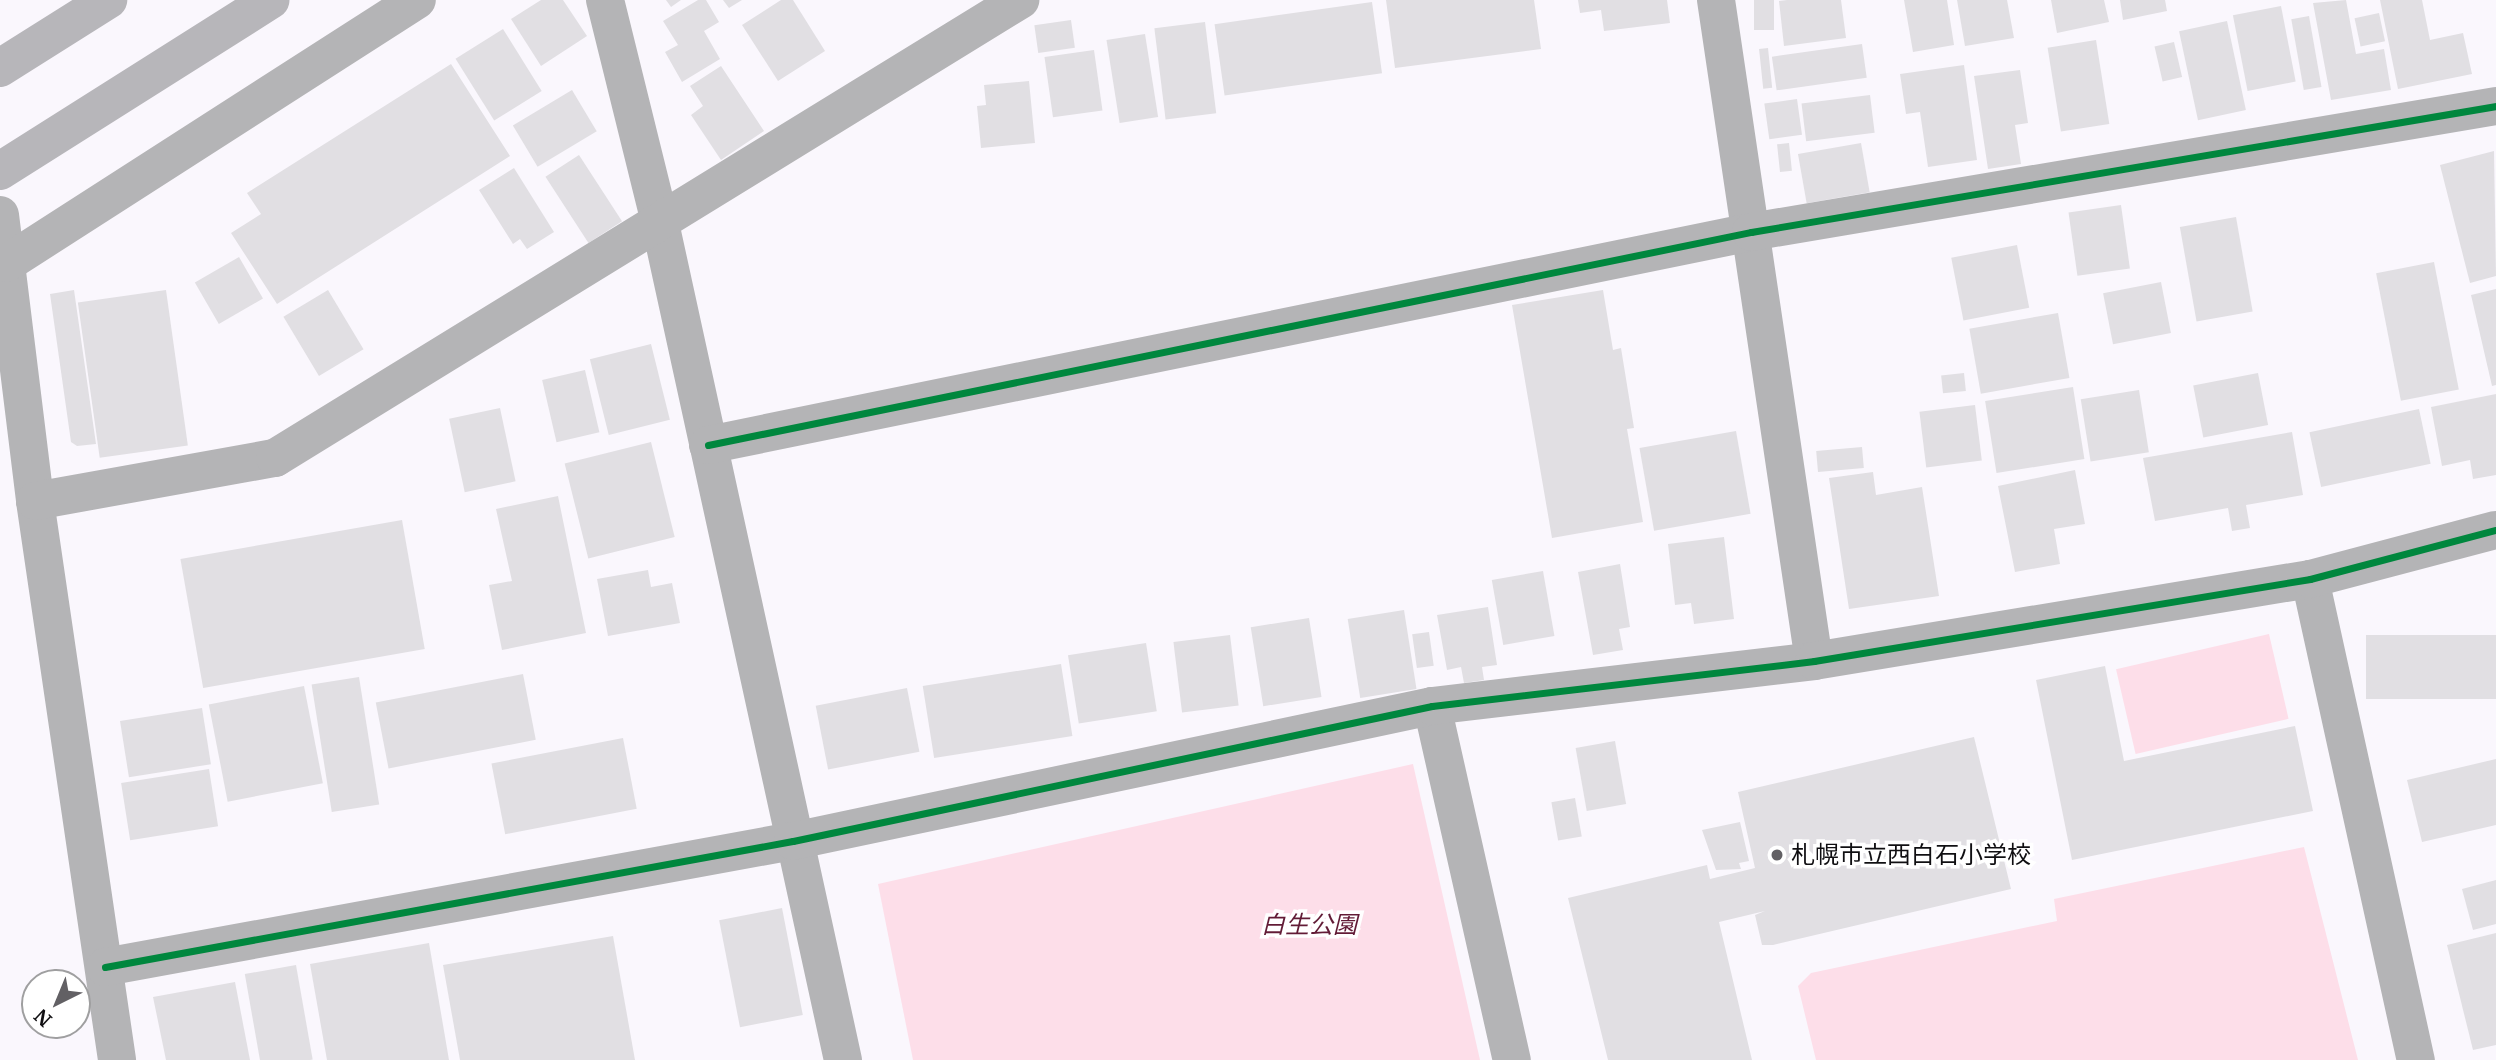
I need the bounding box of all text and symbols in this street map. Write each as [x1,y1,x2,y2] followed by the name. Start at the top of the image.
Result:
[1791,841,2031,869] place label: 札幌市立西白石小学校
[1769,847,1785,863] marker: 札幌市立西白石小学校
[1261,911,1357,939] park label: 白生公園
[21,969,91,1039] north arrow
[29,1004,57,1032] text: N

